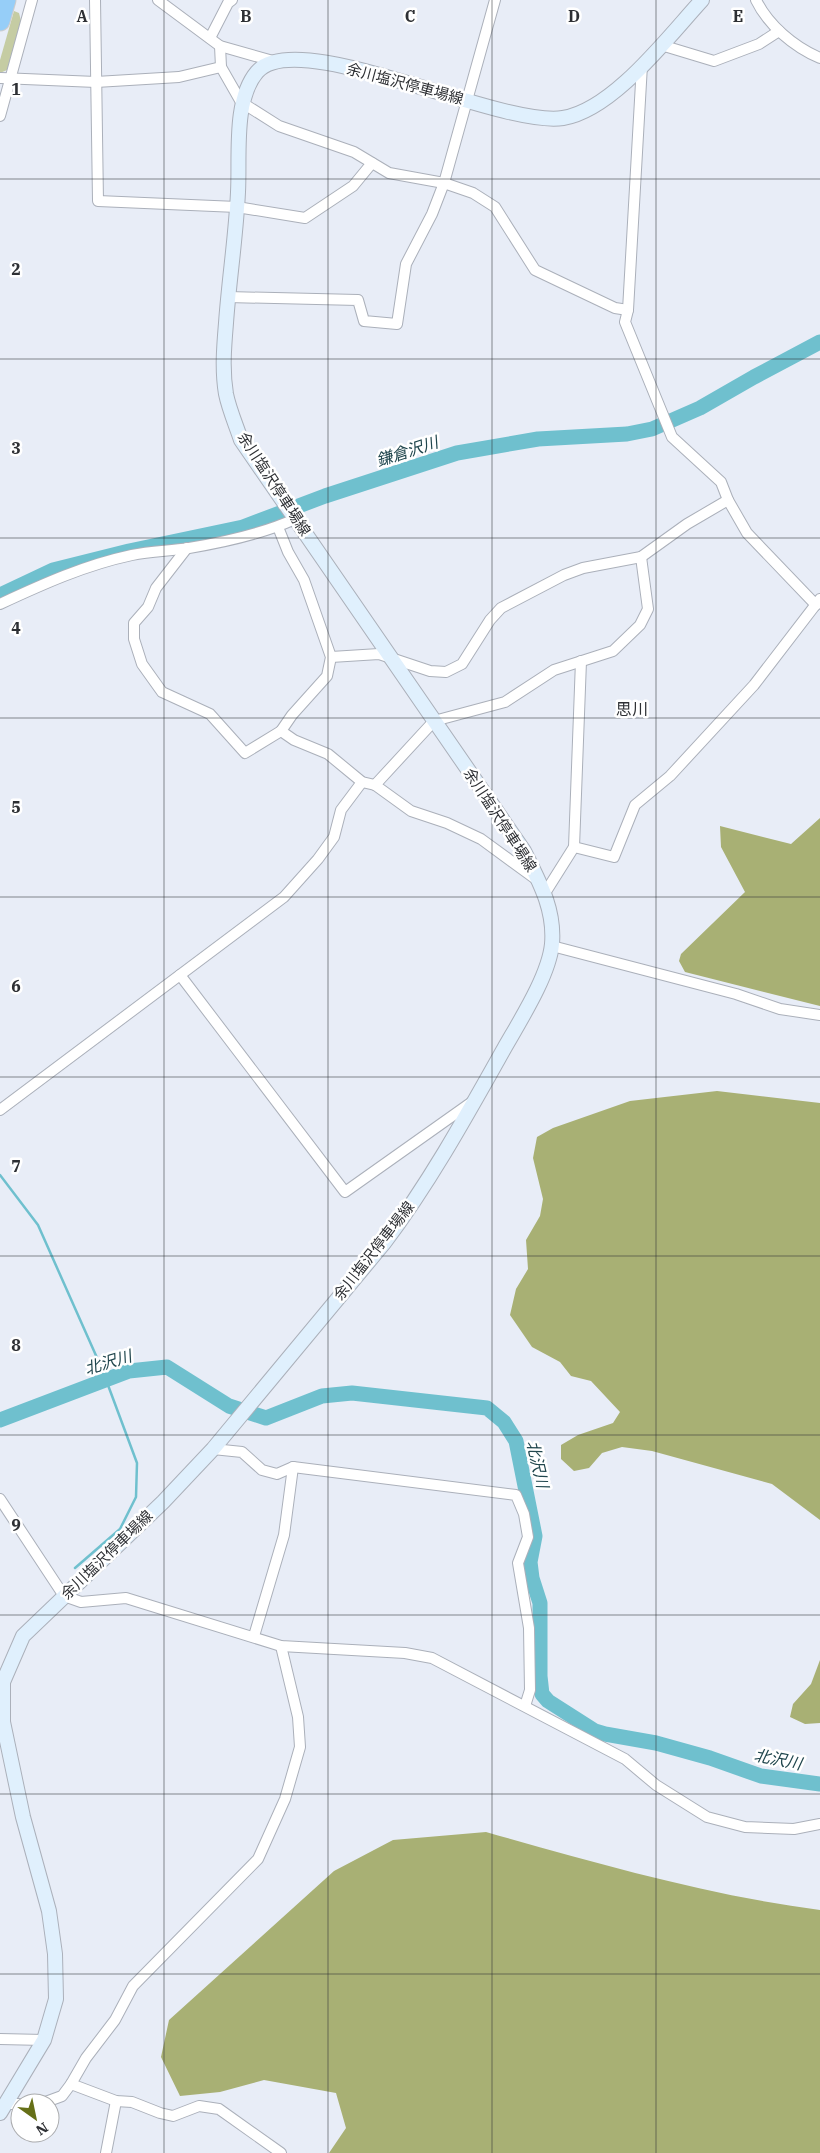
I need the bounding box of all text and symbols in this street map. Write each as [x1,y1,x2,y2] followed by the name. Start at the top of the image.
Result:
[76,6,88,26] text: A
[240,6,252,26] text: B
[405,6,415,26] text: C
[568,6,580,26] text: D
[733,6,743,26] text: E
[345,59,466,108] street label: 余川塩沢停車場線
[11,79,21,99] text: 1
[11,259,21,279] text: 2
[234,428,315,539] street label: 余川塩沢停車場線
[373,431,442,470] water label: 鎌倉沢川
[11,438,21,458] text: 3
[11,618,21,638] text: 4
[616,699,648,719] district label: 思川
[460,764,541,875] street label: 余川塩沢停車場線
[11,797,21,817] text: 5
[11,976,21,996] text: 6
[11,1156,21,1176] text: 7
[329,1198,418,1304] street label: 余川塩沢停車場線
[11,1335,21,1355] text: 8
[82,1345,136,1379] water label: 北沢川
[523,1438,554,1492] water label: 北沢川
[57,1506,156,1603] street label: 余川塩沢停車場線
[11,1515,21,1535] text: 9
[753,1745,805,1774] water label: 北沢川
[10,2093,60,2143] north arrow
[33,2118,52,2139] text: N

